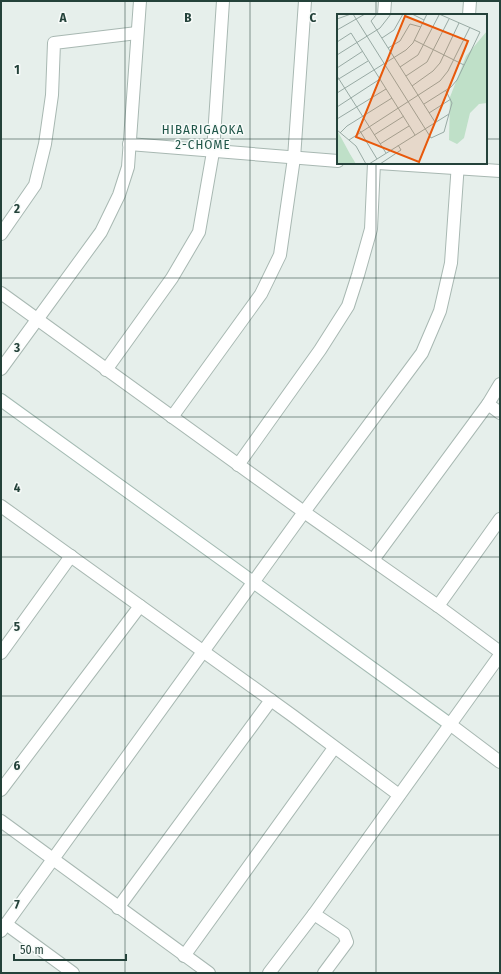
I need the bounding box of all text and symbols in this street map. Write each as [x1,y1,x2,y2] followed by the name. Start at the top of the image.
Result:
[58,10,67,25] text: A
[184,10,192,25] text: B
[310,10,317,25] text: C
[337,14,487,164] inset map
[14,62,20,77] text: 1
[162,122,244,152] district label: HIBARIGAOKA 2-CHOME
[13,201,20,216] text: 2
[13,340,20,355] text: 3
[14,480,21,495] text: 4
[14,619,20,634] text: 5
[14,758,21,773] text: 6
[14,897,20,912] text: 7
[14,936,126,962] scale bar
[20,943,44,957] text: 50 m

